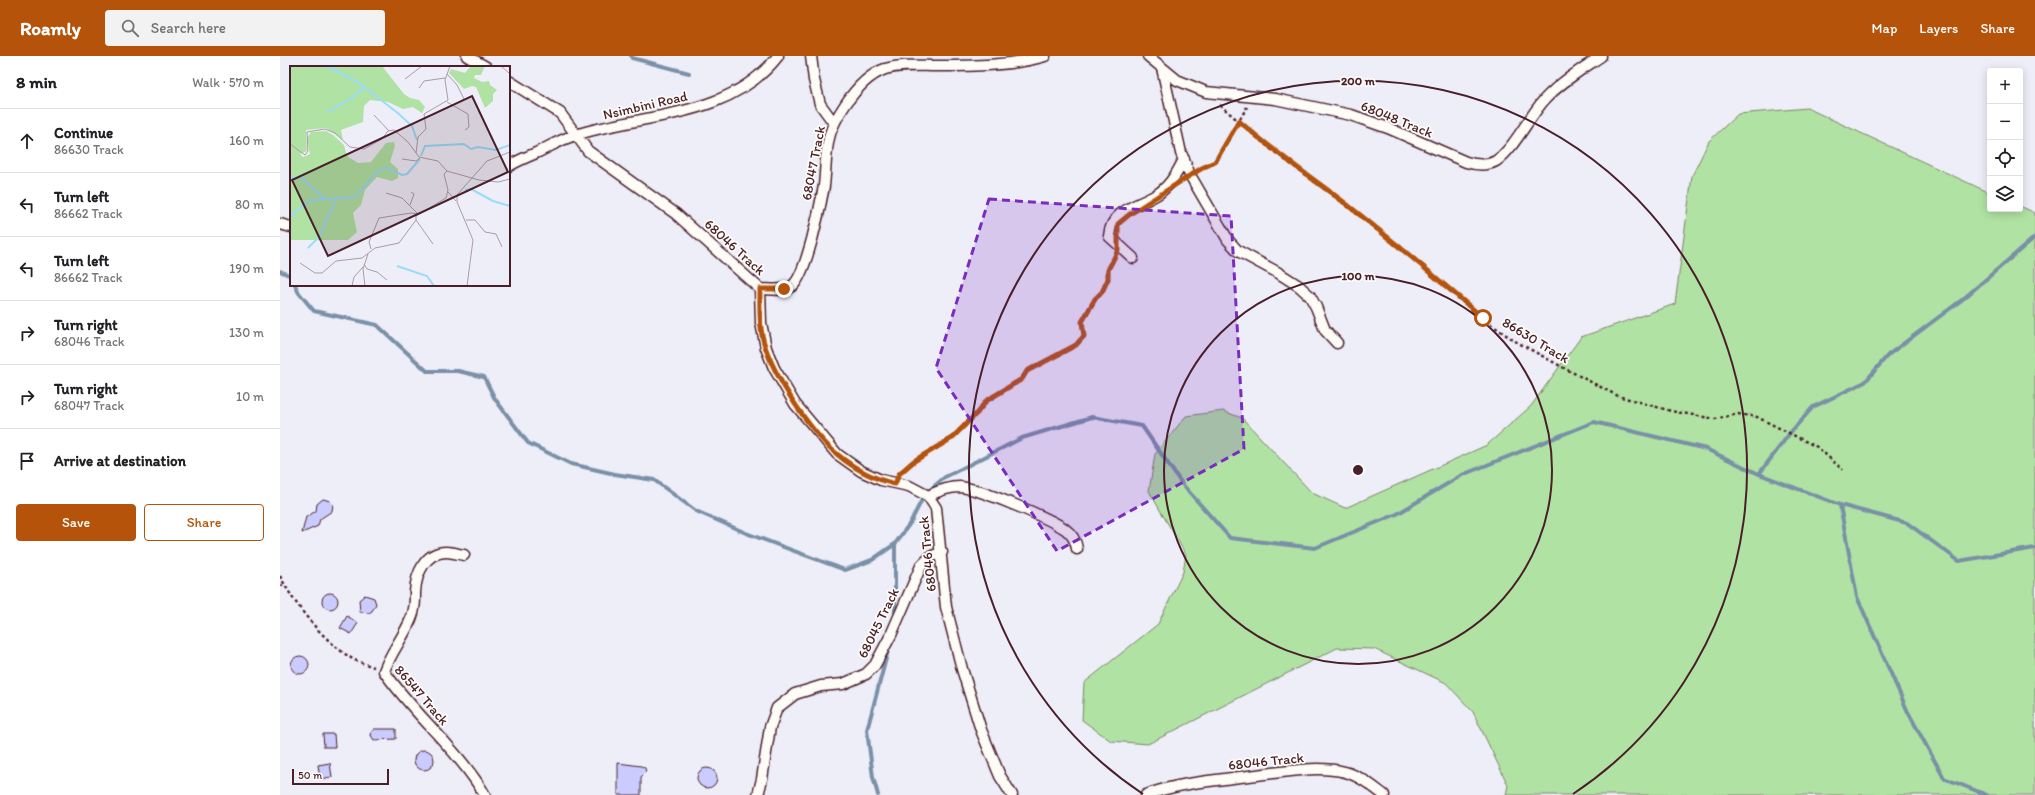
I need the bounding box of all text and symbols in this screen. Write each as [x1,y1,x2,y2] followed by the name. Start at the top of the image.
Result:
[105,10,385,46] search box
[20,17,81,40] text: Roamly
[119,17,141,39] icon: search
[151,19,226,37] text: Search here
[1872,20,1897,37] text: Map
[1919,20,1958,37] text: Layers
[1980,20,2015,37] text: Share
[290,66,510,286] inset map
[1987,68,2023,212] map controls
[1987,68,2023,104] button: +
[16,72,57,92] text: 8 min
[1341,74,1376,88] text: 200 m
[192,75,264,90] text: Walk · 570 m
[601,87,689,123] street label: Nsimbini Road
[1358,97,1436,142] street label: 68048 Track
[1987,104,2023,140] button: −
[54,124,113,142] text: Continue
[798,124,829,202] street label: 68047 Track
[16,130,38,152] icon: ahead
[229,133,264,148] text: 160 m
[1987,140,2023,176] button: locate
[54,142,124,157] text: 86630 Track
[1987,176,2023,212] button: layers
[54,188,109,206] text: Turn left
[16,194,38,216] icon: left
[235,197,264,212] text: 80 m
[54,206,122,221] text: 86662 Track
[701,216,769,280] street label: 68046 Track
[54,252,109,270] text: Turn left
[16,258,38,280] icon: left
[229,261,264,276] text: 190 m
[1341,269,1375,283] text: 100 m
[54,270,122,285] text: 86662 Track
[775,280,793,298] route end
[1474,309,1492,327] route start
[1499,314,1573,367] street label: 86630 Track
[54,316,118,334] text: Turn right
[16,322,38,344] icon: right
[229,325,264,340] text: 130 m
[54,334,125,349] text: 68046 Track
[54,380,118,398] text: Turn right
[16,386,38,408] icon: right
[236,389,264,404] text: 10 m
[54,398,124,413] text: 68047 Track
[16,450,38,472] icon: arrive
[54,452,186,470] text: Arrive at destination
[1351,463,1365,477] centre of rings
[16,504,136,541] button: Save
[144,504,264,541] button: Share
[915,515,940,593] street label: 68046 Track
[854,585,903,661] street label: 68045 Track
[391,662,453,729] street label: 86547 Track
[1227,749,1305,774] street label: 68046 Track
[292,767,389,786] scale bar
[298,769,322,782] text: 50 m

